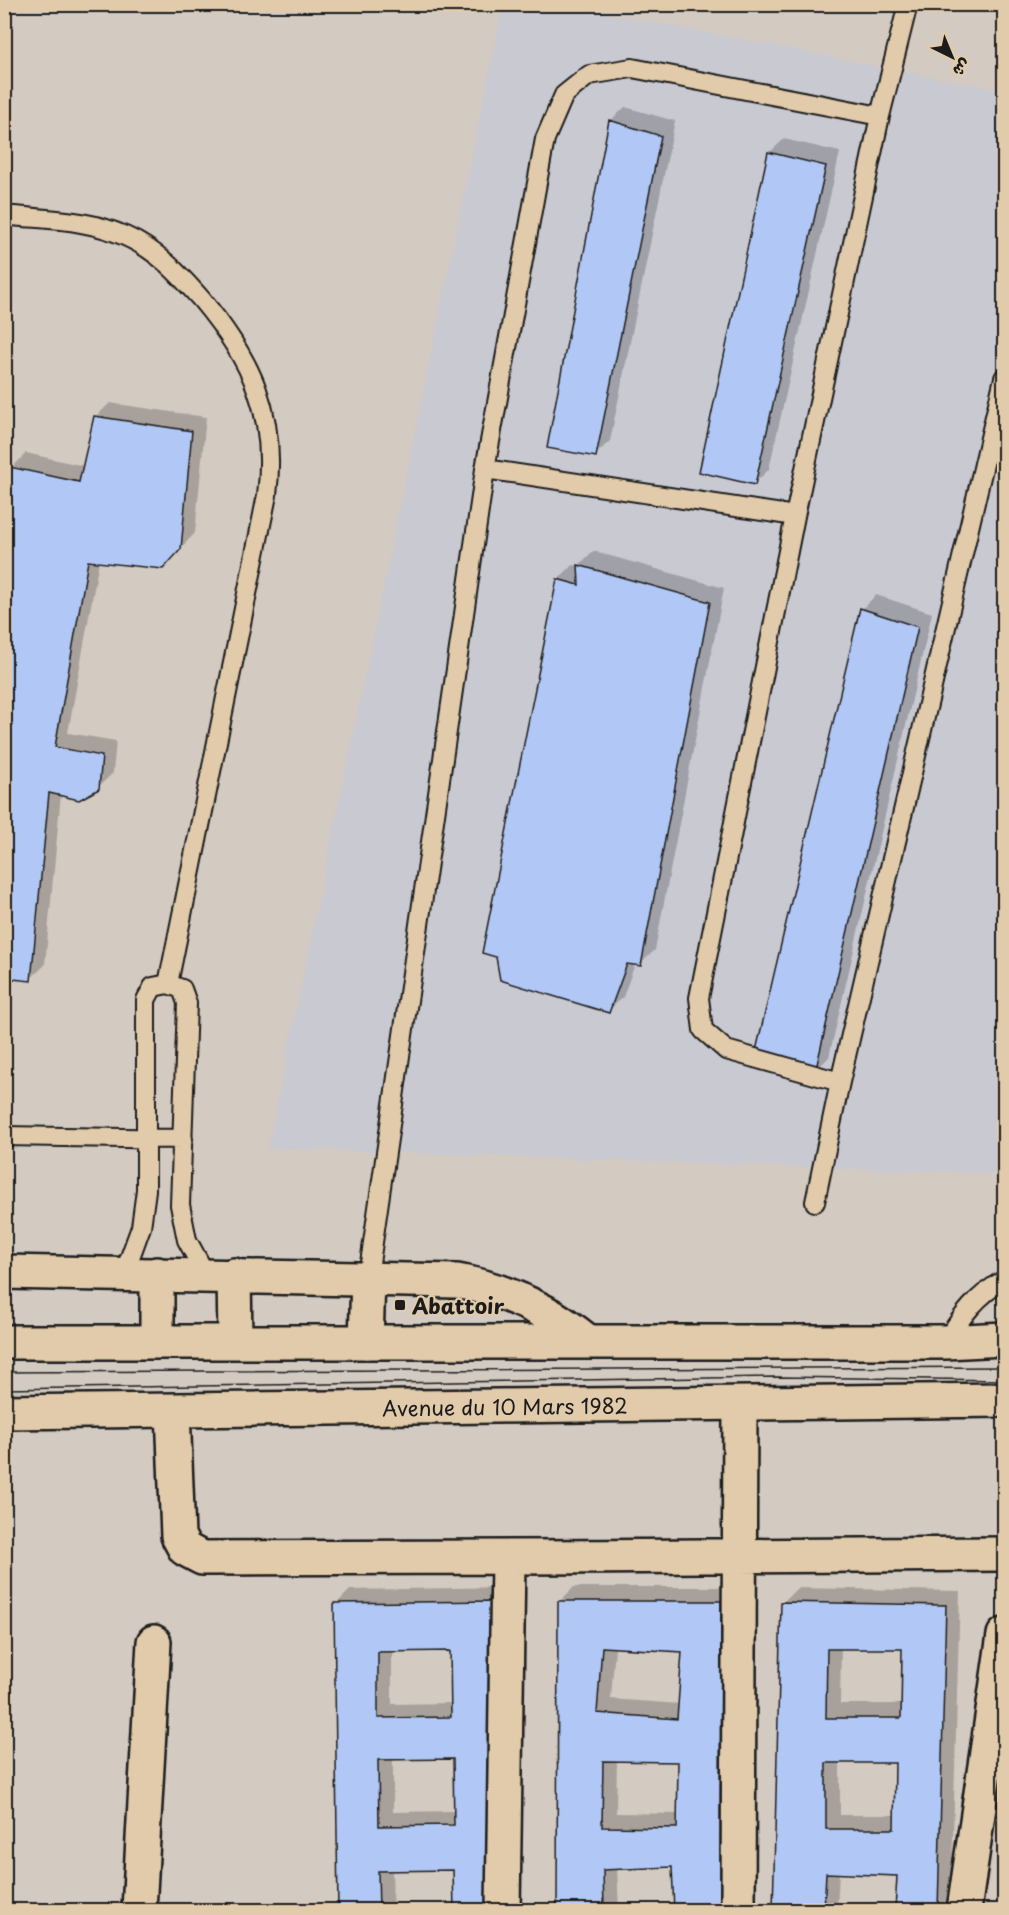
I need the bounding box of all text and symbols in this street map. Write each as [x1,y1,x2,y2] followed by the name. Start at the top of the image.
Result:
[922,27,982,87] north arrow
[948,54,978,83] text: ش
[411,1289,504,1321] place label: Abattoir
[393,1298,407,1312] marker: Abattoir
[382,1389,628,1423] street label: Avenue du 10 Mars 1982

